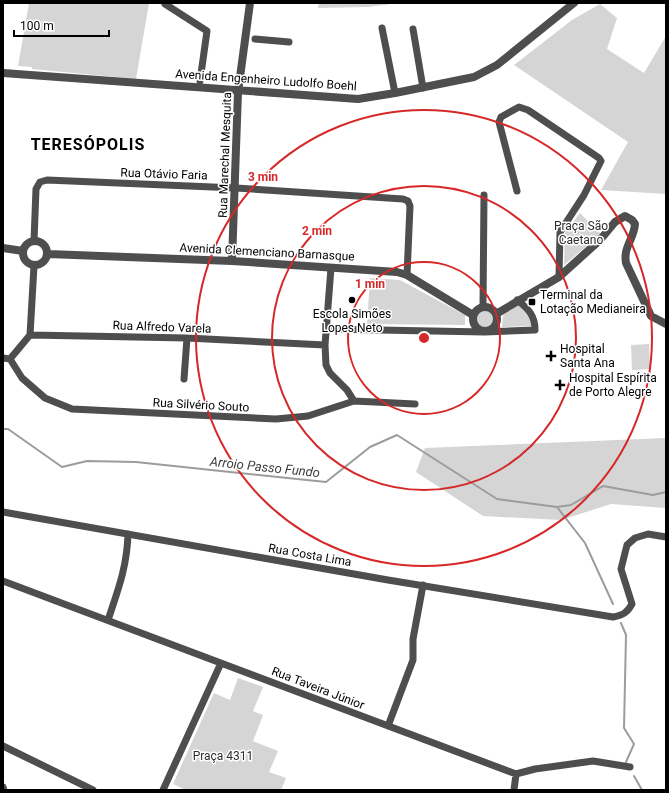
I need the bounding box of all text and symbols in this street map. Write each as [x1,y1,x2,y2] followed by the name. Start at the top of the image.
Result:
[14,12,109,38] scale bar
[20,19,54,33] text: 100 m
[175,67,357,93] street label: Avenida Engenheiro Ludolfo Boehl
[216,92,234,218] street label: Rua Marechal Mesquita
[31,135,145,154] district label: TERESÓPOLIS
[120,165,208,183] street label: Rua Otávio Faria
[248,170,278,184] text: 3 min
[554,219,608,247] park label: Praça São Caetano
[302,224,332,238] text: 2 min
[179,240,355,264] street label: Avenida Clemenciano Barnasque
[355,277,385,291] text: 1 min
[540,288,646,316] place label: Terminal da Lotação Medianeira
[347,295,357,305] marker: Escola Simões Lopes Neto
[527,297,537,307] marker: Terminal da Lotação Medianeira
[313,307,391,335] place label: Escola Simões Lopes Neto
[112,318,212,336] street label: Rua Alfredo Varela
[417,331,431,345] centre of rings
[560,342,615,370] place label: Hospital Santa Ana
[545,350,557,362] marker: Hospital Santa Ana
[569,371,657,399] place label: Hospital Espírita de Porto Alegre
[554,379,566,391] marker: Hospital Espírita de Porto Alegre
[152,395,250,415] street label: Rua Silvério Souto
[208,454,321,480] water label: Arroio Passo Fundo
[267,541,353,569] street label: Rua Costa Lima
[270,664,366,712] street label: Rua Taveira Júnior
[193,749,253,763] park label: Praça 4311

